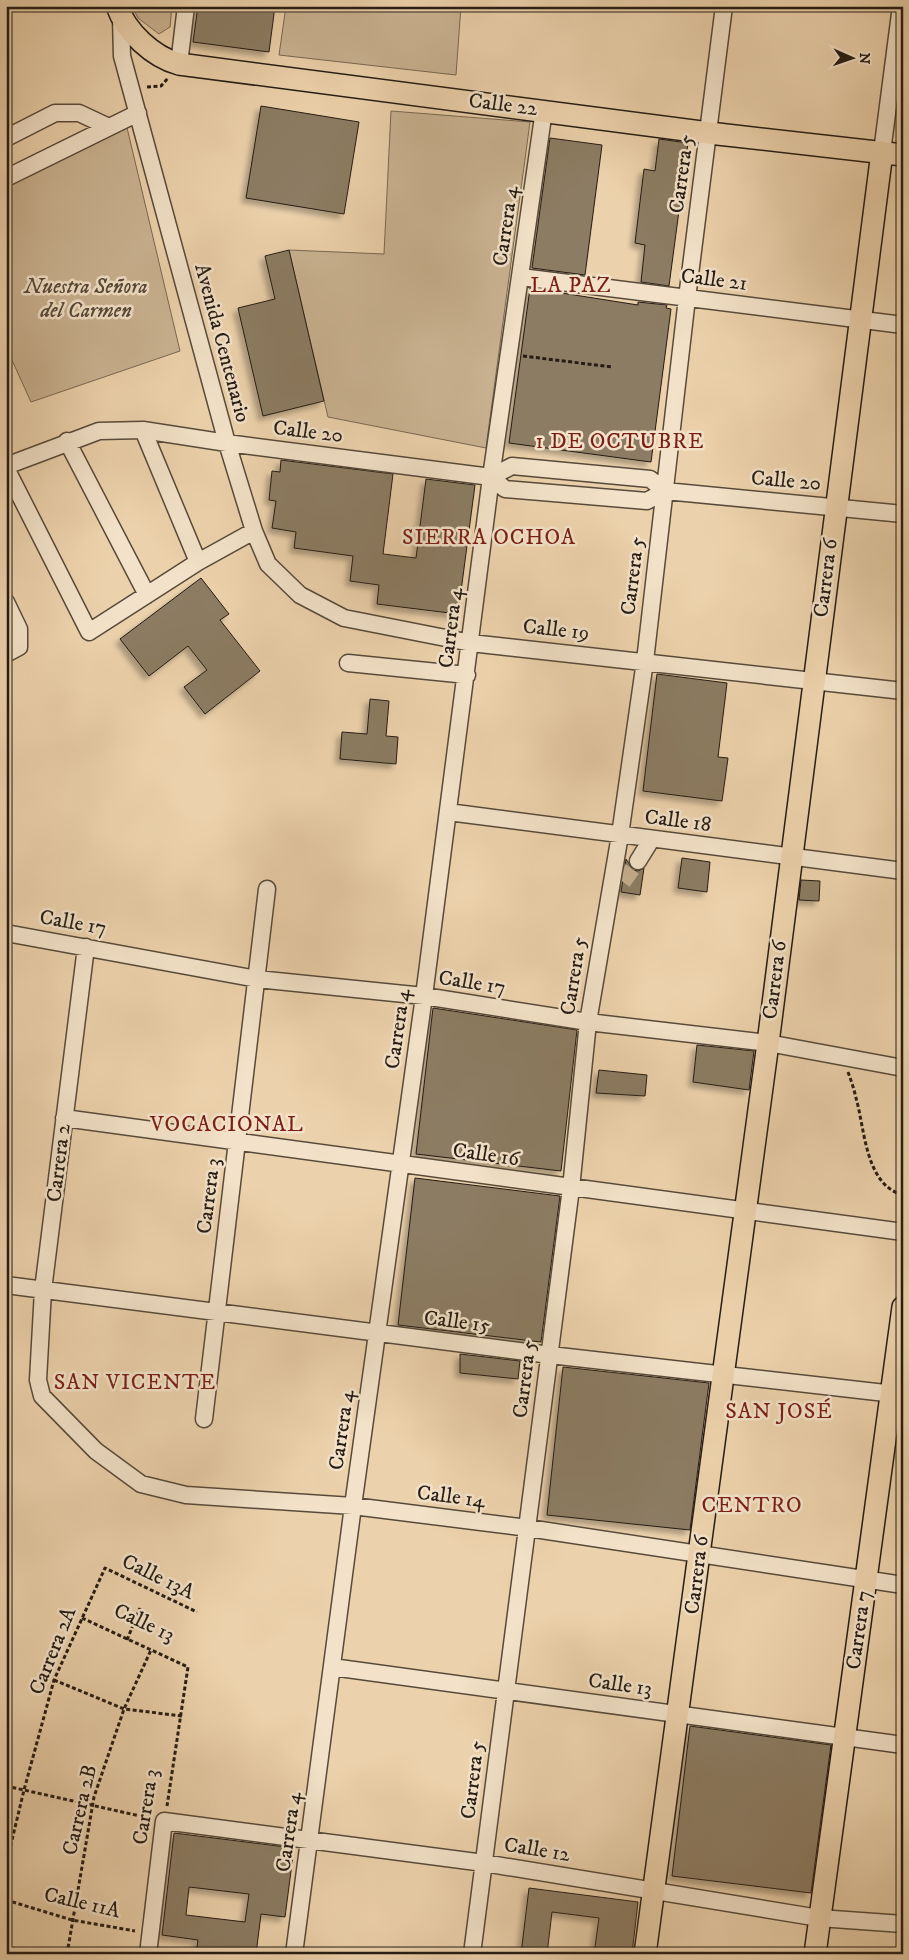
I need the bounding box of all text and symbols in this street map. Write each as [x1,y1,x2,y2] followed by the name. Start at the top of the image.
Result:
[826,32,876,82] north arrow
[855,52,873,65] text: N
[467,88,540,122] street label: Calle 22
[664,133,700,215] street label: Carrera 5
[488,183,525,268] street label: Carrera 4
[188,261,256,425] street label: Avenida Centenario
[679,263,749,297] street label: Calle 21
[530,272,612,299] district label: LA PAZ
[23,274,148,324] park label: Nuestra Señora del Carmen
[272,415,344,449] street label: Calle 20
[535,428,705,455] district label: 1 DE OCTUBRE
[750,465,822,497] street label: Calle 20
[402,524,576,551] district label: SIERRA OCHOA
[615,535,651,617] street label: Carrera 5
[808,536,844,619] street label: Carrera 6
[433,586,469,670] street label: Carrera 4
[521,614,591,646] street label: Calle 19
[643,804,713,838] street label: Calle 18
[38,904,108,942] street label: Calle 17
[555,935,593,1017] street label: Carrera 5
[757,938,793,1021] street label: Carrera 6
[437,965,507,1001] street label: Calle 17
[380,986,417,1071] street label: Carrera 4
[149,1111,304,1138] district label: VOCACIONAL
[41,1122,77,1204] street label: Carrera 2
[451,1137,522,1173] street label: Calle 16
[191,1157,227,1235] street label: Carrera 3
[422,1305,492,1339] street label: Calle 15
[507,1338,543,1420] street label: Carrera 5
[54,1369,216,1396] district label: SAN VICENTE
[324,1387,361,1472] street label: Carrera 4
[725,1398,833,1425] district label: SAN JOSÉ
[415,1480,487,1514] street label: Calle 14
[702,1492,803,1519] district label: CENTRO
[679,1533,715,1616] street label: Carrera 6
[117,1548,199,1606] street label: Calle 13A
[841,1589,877,1671] street label: Carrera 7
[109,1598,179,1648] street label: Calle 13
[24,1603,83,1699] street label: Carrera 2A
[586,1668,654,1702] street label: Calle 13
[455,1739,491,1821] street label: Carrera 5
[57,1762,103,1858] street label: Carrera 2B
[127,1767,165,1847] street label: Carrera 3
[271,1789,308,1874] street label: Carrera 4
[502,1832,573,1868] street label: Calle 12
[41,1882,123,1925] street label: Calle 11A

